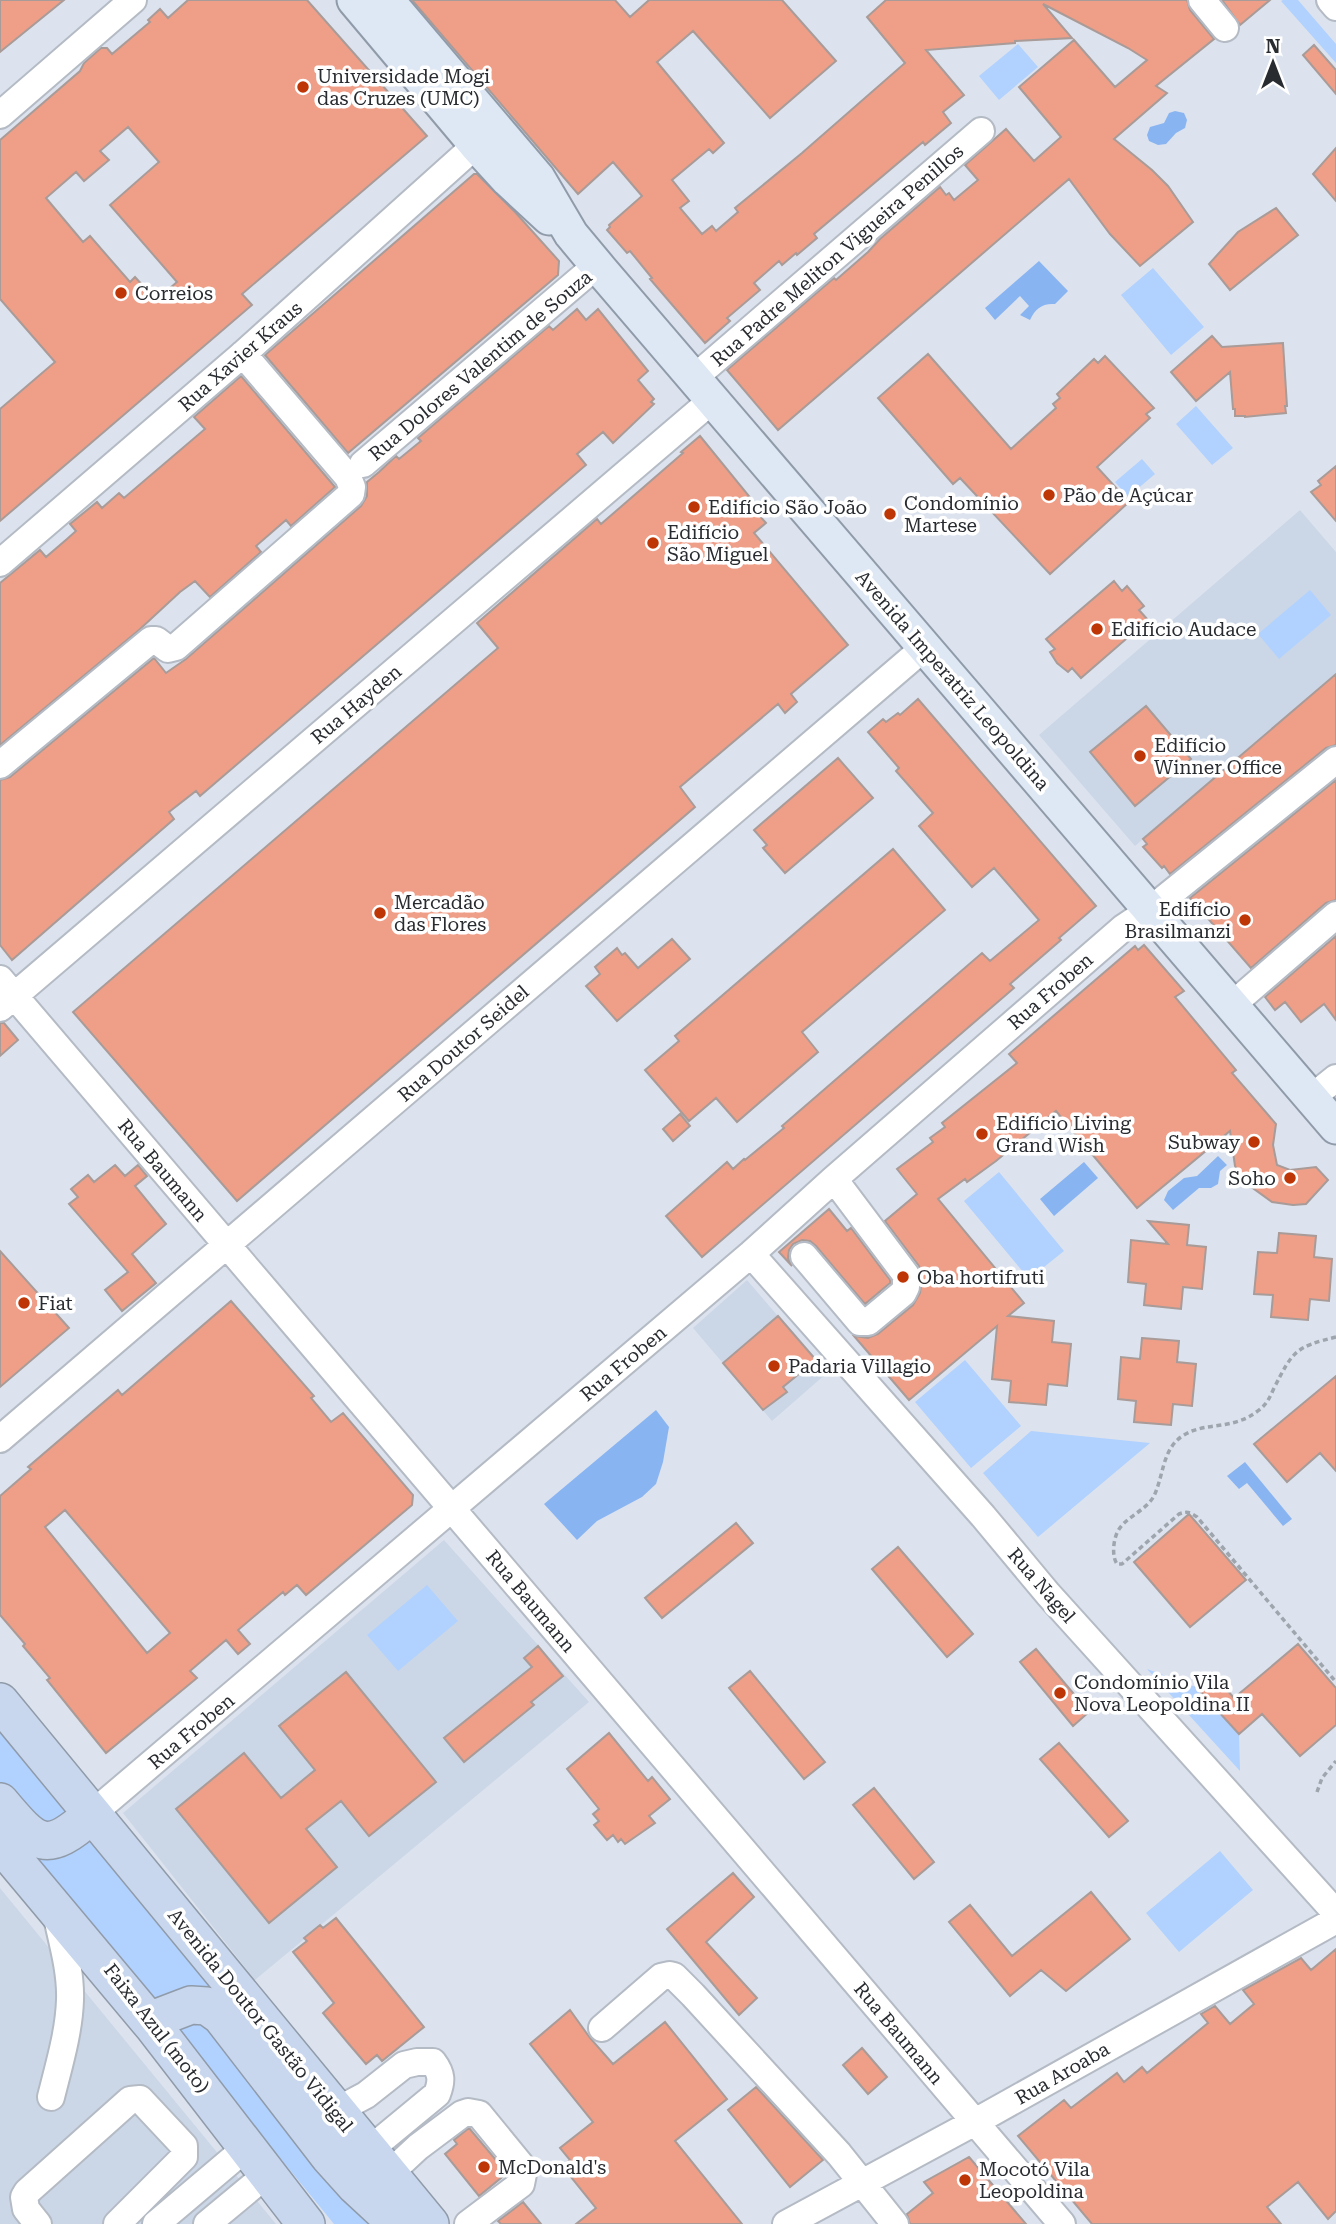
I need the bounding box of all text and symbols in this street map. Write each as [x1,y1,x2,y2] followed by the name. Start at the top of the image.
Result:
[1238,28,1308,98] north arrow
[1266,35,1281,58] text: N
[317,65,490,110] place label: Universidade Mogi das Cruzes (UMC)
[295,79,311,95] marker: Universidade Mogi das Cruzes (UMC)
[707,140,968,371] street label: Rua Padre Meliton Vigueira Penillos
[364,265,597,466] street label: Rua Dolores Valentim de Souza
[135,282,213,305] place label: Correios
[113,285,129,301] marker: Correios
[174,297,307,416] street label: Rua Xavier Kraus
[1063,484,1193,507] place label: Pão de Açúcar
[1041,487,1057,503] marker: Pão de Açúcar
[904,492,1019,537] place label: Condomínio Martese
[708,496,867,519] place label: Edifício São João
[686,499,702,515] marker: Edifício São João
[882,506,898,522] marker: Condomínio Martese
[667,521,769,566] place label: Edifício São Miguel
[645,535,661,551] marker: Edifício São Miguel
[851,566,1055,796] street label: Avenida Imperatriz Leopoldina
[1111,618,1256,641] place label: Edifício Audace
[1089,621,1105,637] marker: Edifício Audace
[306,660,406,749] street label: Rua Hayden
[1154,734,1282,779] place label: Edifício Winner Office
[1132,748,1148,764] marker: Edifício Winner Office
[394,891,486,936] place label: Mercadão das Flores
[1125,898,1231,943] place label: Edifício Brasilmanzi
[372,905,388,921] marker: Mercadão das Flores
[1237,912,1253,928] marker: Edifício Brasilmanzi
[1003,948,1098,1035] street label: Rua Froben
[393,980,534,1107] street label: Rua Doutor Seidel
[996,1112,1131,1157] place label: Edifício Living Grand Wish
[113,1114,212,1226] street label: Rua Baumann
[974,1126,990,1142] marker: Edifício Living Grand Wish
[1168,1131,1241,1154] place label: Subway
[1246,1134,1262,1150] marker: Subway
[1228,1167,1276,1190] place label: Soho
[1282,1170,1298,1186] marker: Soho
[917,1266,1045,1289] place label: Oba hortifruti
[895,1269,911,1285] marker: Oba hortifruti
[38,1292,73,1315] place label: Fiat
[16,1295,32,1311] marker: Fiat
[576,1321,671,1406] street label: Rua Froben
[788,1355,931,1378] place label: Padaria Villagio
[766,1358,782,1374] marker: Padaria Villagio
[1003,1543,1080,1627] street label: Rua Nagel
[481,1545,580,1657] street label: Rua Baumann
[1074,1671,1250,1716] place label: Condomínio Vila Nova Leopoldina II
[1052,1685,1068,1701] marker: Condomínio Vila Nova Leopoldina II
[144,1689,239,1774] street label: Rua Froben
[163,1904,358,2137] street label: Avenida Doutor Gastão Vidigal
[99,1959,214,2098] street label: Faixa Azul (moto)
[849,1977,948,2089] street label: Rua Baumann
[1011,2037,1114,2110] street label: Rua Aroaba
[498,2156,606,2179] place label: McDonald's
[979,2158,1090,2203] place label: Mocotó Vila Leopoldina
[476,2159,492,2175] marker: McDonald's
[957,2172,973,2188] marker: Mocotó Vila Leopoldina

